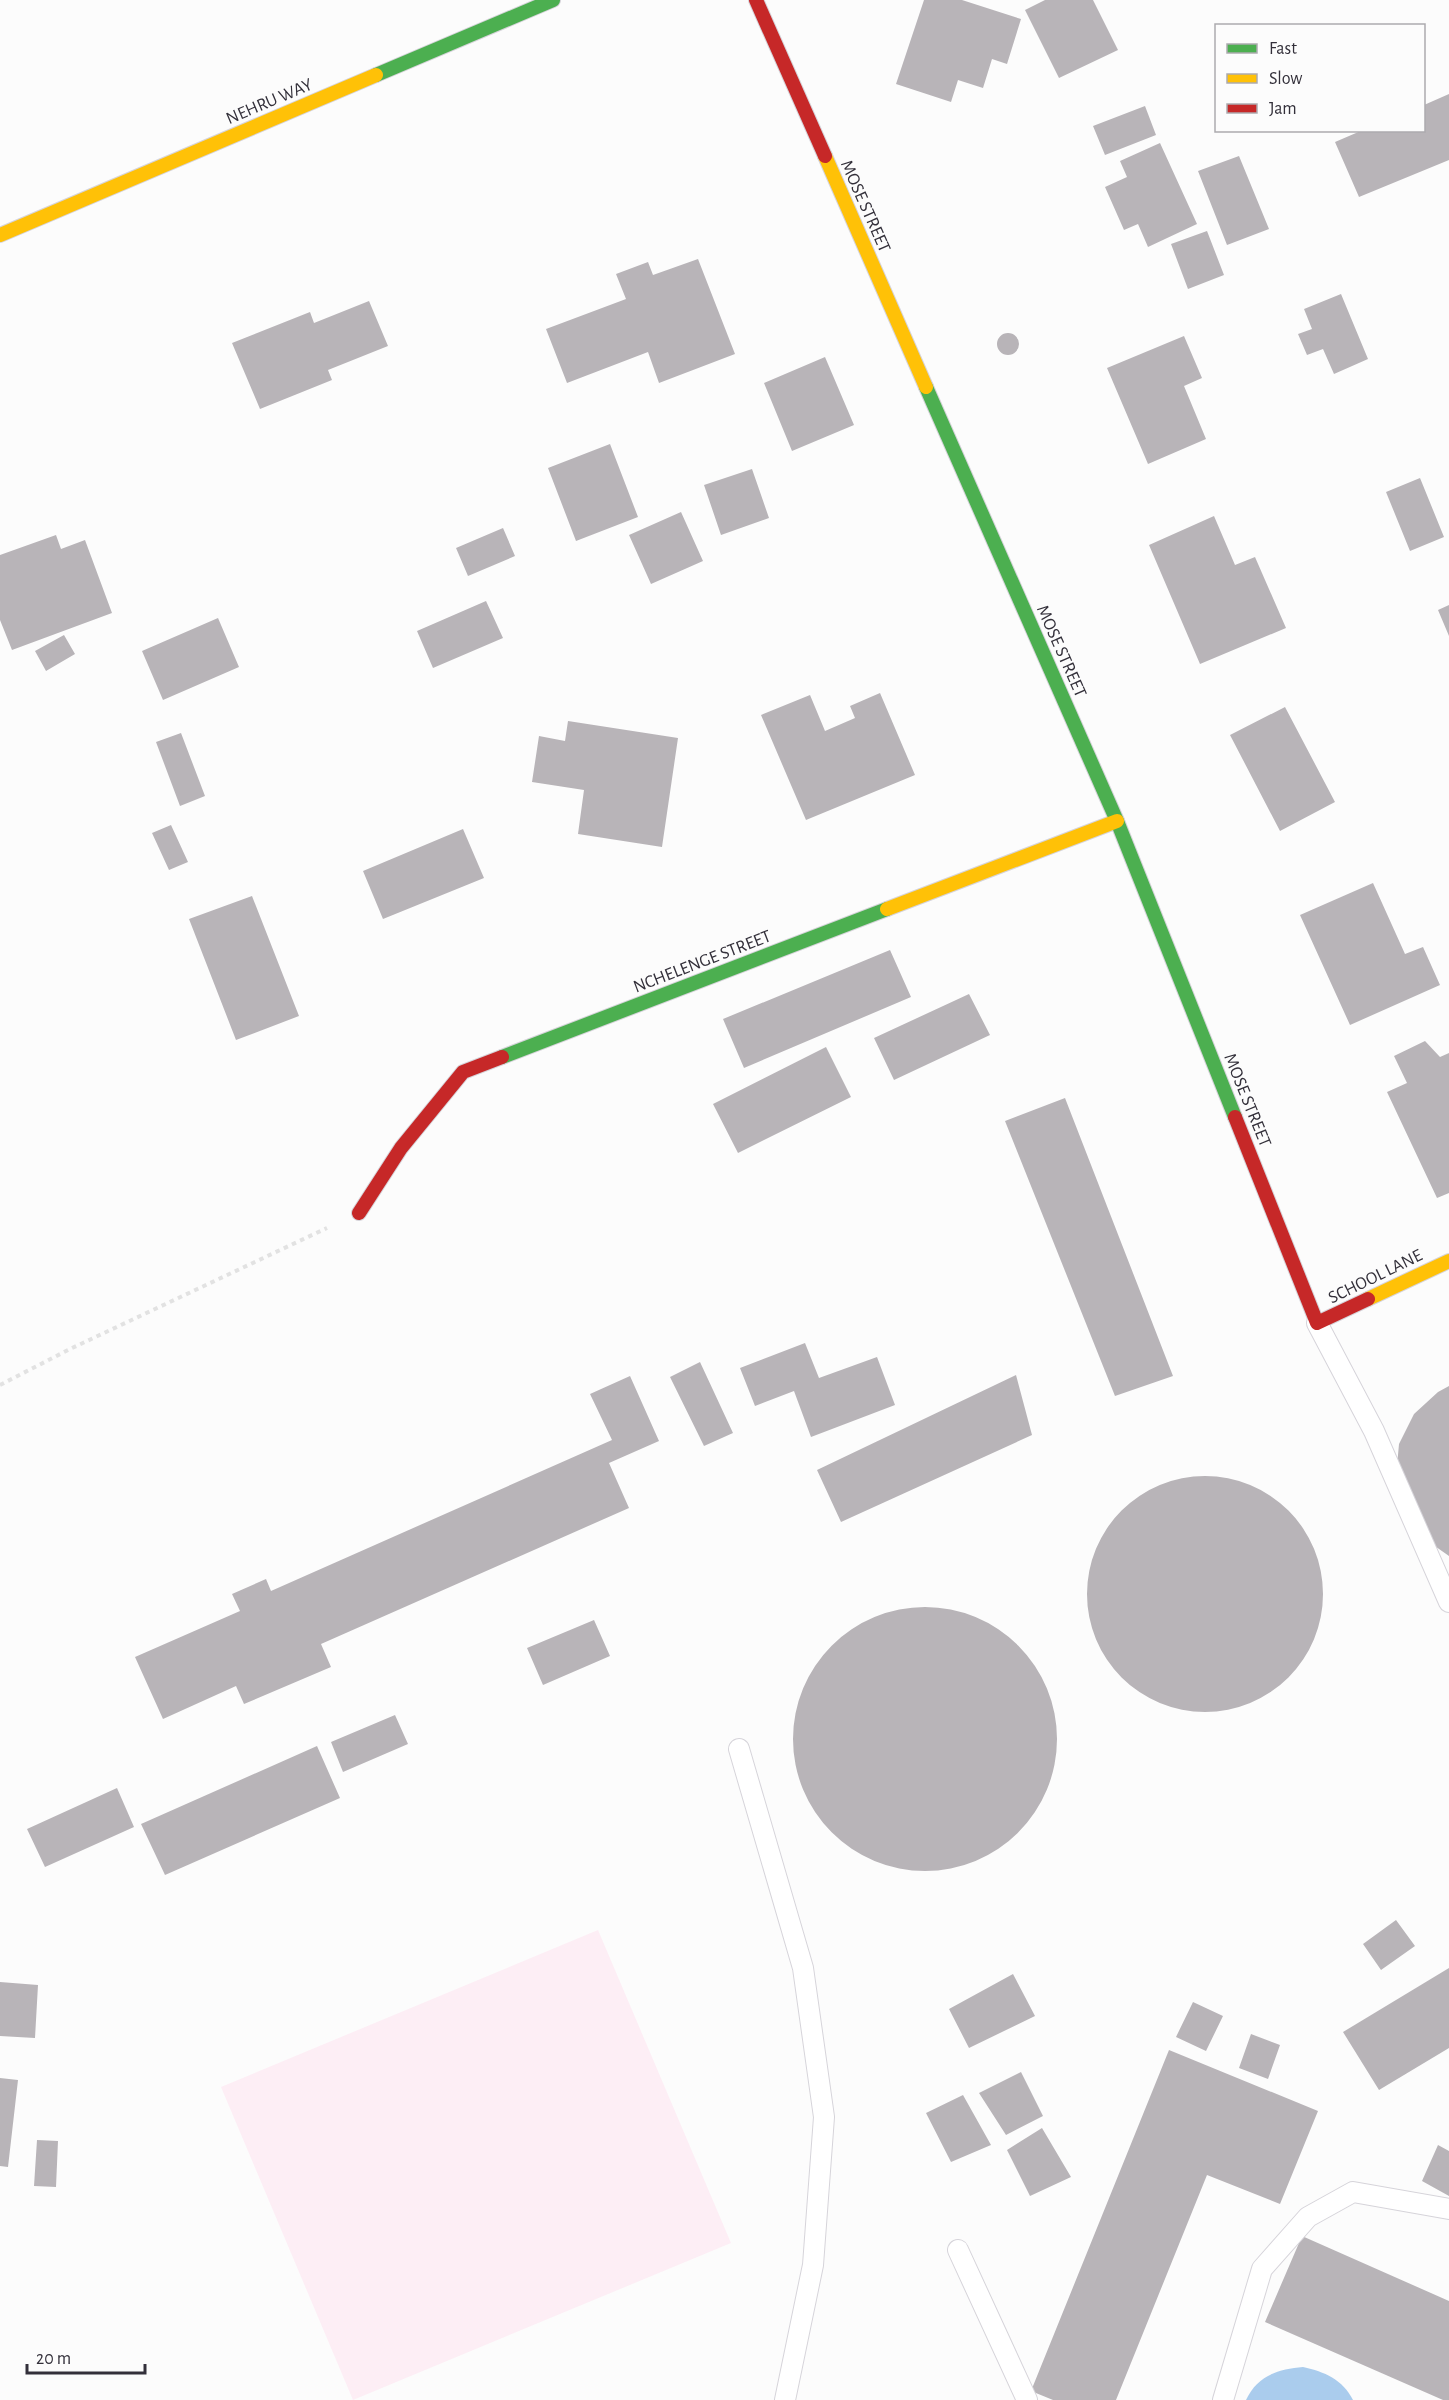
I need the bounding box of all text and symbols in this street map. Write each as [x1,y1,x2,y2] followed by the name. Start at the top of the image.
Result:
[1215,24,1425,132] legend
[1269,40,1297,58] text: Fast
[1269,70,1302,88] text: Slow
[224,75,316,128] street label: NEHRU WAY
[1269,100,1297,118] text: Jam
[837,158,894,255] street label: MOSE STREET
[1033,603,1090,700] street label: MOSE STREET
[631,927,774,997] street label: NCHELENGE STREET
[1220,1051,1274,1150] street label: MOSE STREET
[1326,1246,1426,1307] street label: SCHOOL LANE
[27,2337,146,2375] scale bar
[36,2350,71,2368] text: 20 m

